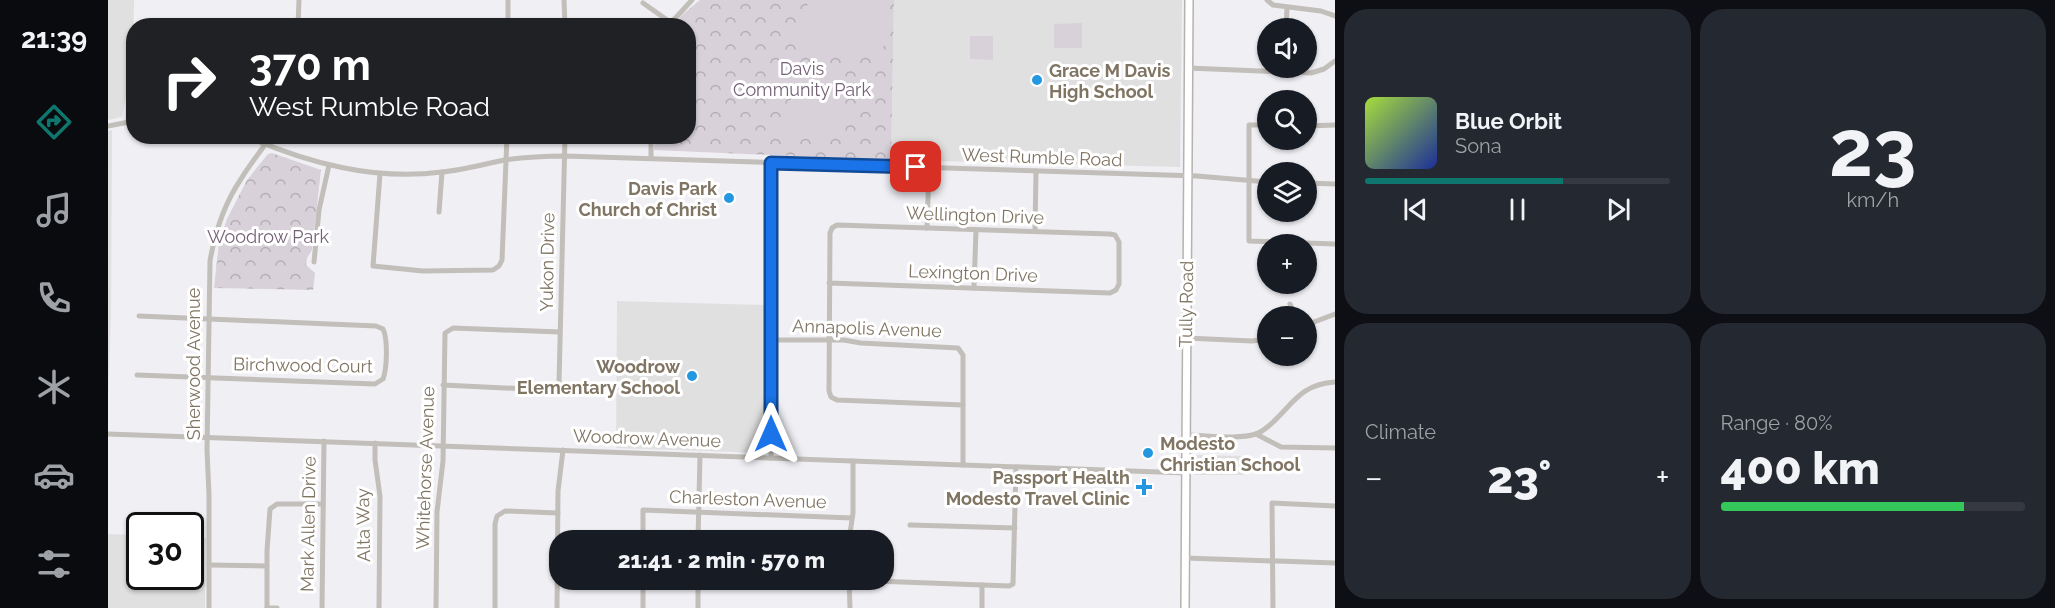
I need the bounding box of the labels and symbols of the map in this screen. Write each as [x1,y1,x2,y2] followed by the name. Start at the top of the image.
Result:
[733,58,871,100] park label: Davis Community Park
[1049,60,1171,102] place label: Grace M Davis High School
[1030,73,1044,87] marker: Grace M Davis High School
[890,141,941,192] pin
[961,144,1123,170] street label: West Rumble Road
[579,178,718,220] place label: Davis Park Church of Christ
[722,191,736,205] marker: Davis Park Church of Christ
[906,202,1045,228] street label: Wellington Drive
[536,212,558,312] street label: Yukon Drive
[207,226,330,247] park label: Woodrow Park
[908,260,1039,286] street label: Lexington Drive
[1175,260,1197,348] street label: Tully Road
[183,287,204,440] street label: Sherwood Avenue
[792,315,942,341] street label: Annapolis Avenue
[233,353,373,377] street label: Birchwood Court
[517,356,681,398] place label: Woodrow Elementary School
[685,369,699,383] marker: Woodrow Elementary School
[412,385,438,550] street label: Whitehorse Avenue
[739,402,803,466] position arrow
[573,425,722,451] street label: Woodrow Avenue
[1160,433,1301,475] place label: Modesto Christian School
[1141,446,1155,460] marker: Modesto Christian School
[296,455,320,592] street label: Mark Allen Drive
[946,467,1130,509] place label: Passport Health Modesto Travel Clinic
[1135,478,1153,496] marker: Passport Health Modesto Travel Clinic
[669,486,827,512] street label: Charleston Avenue
[352,488,374,562] street label: Alta Way
[126,512,204,590] speed limit sign: 30

